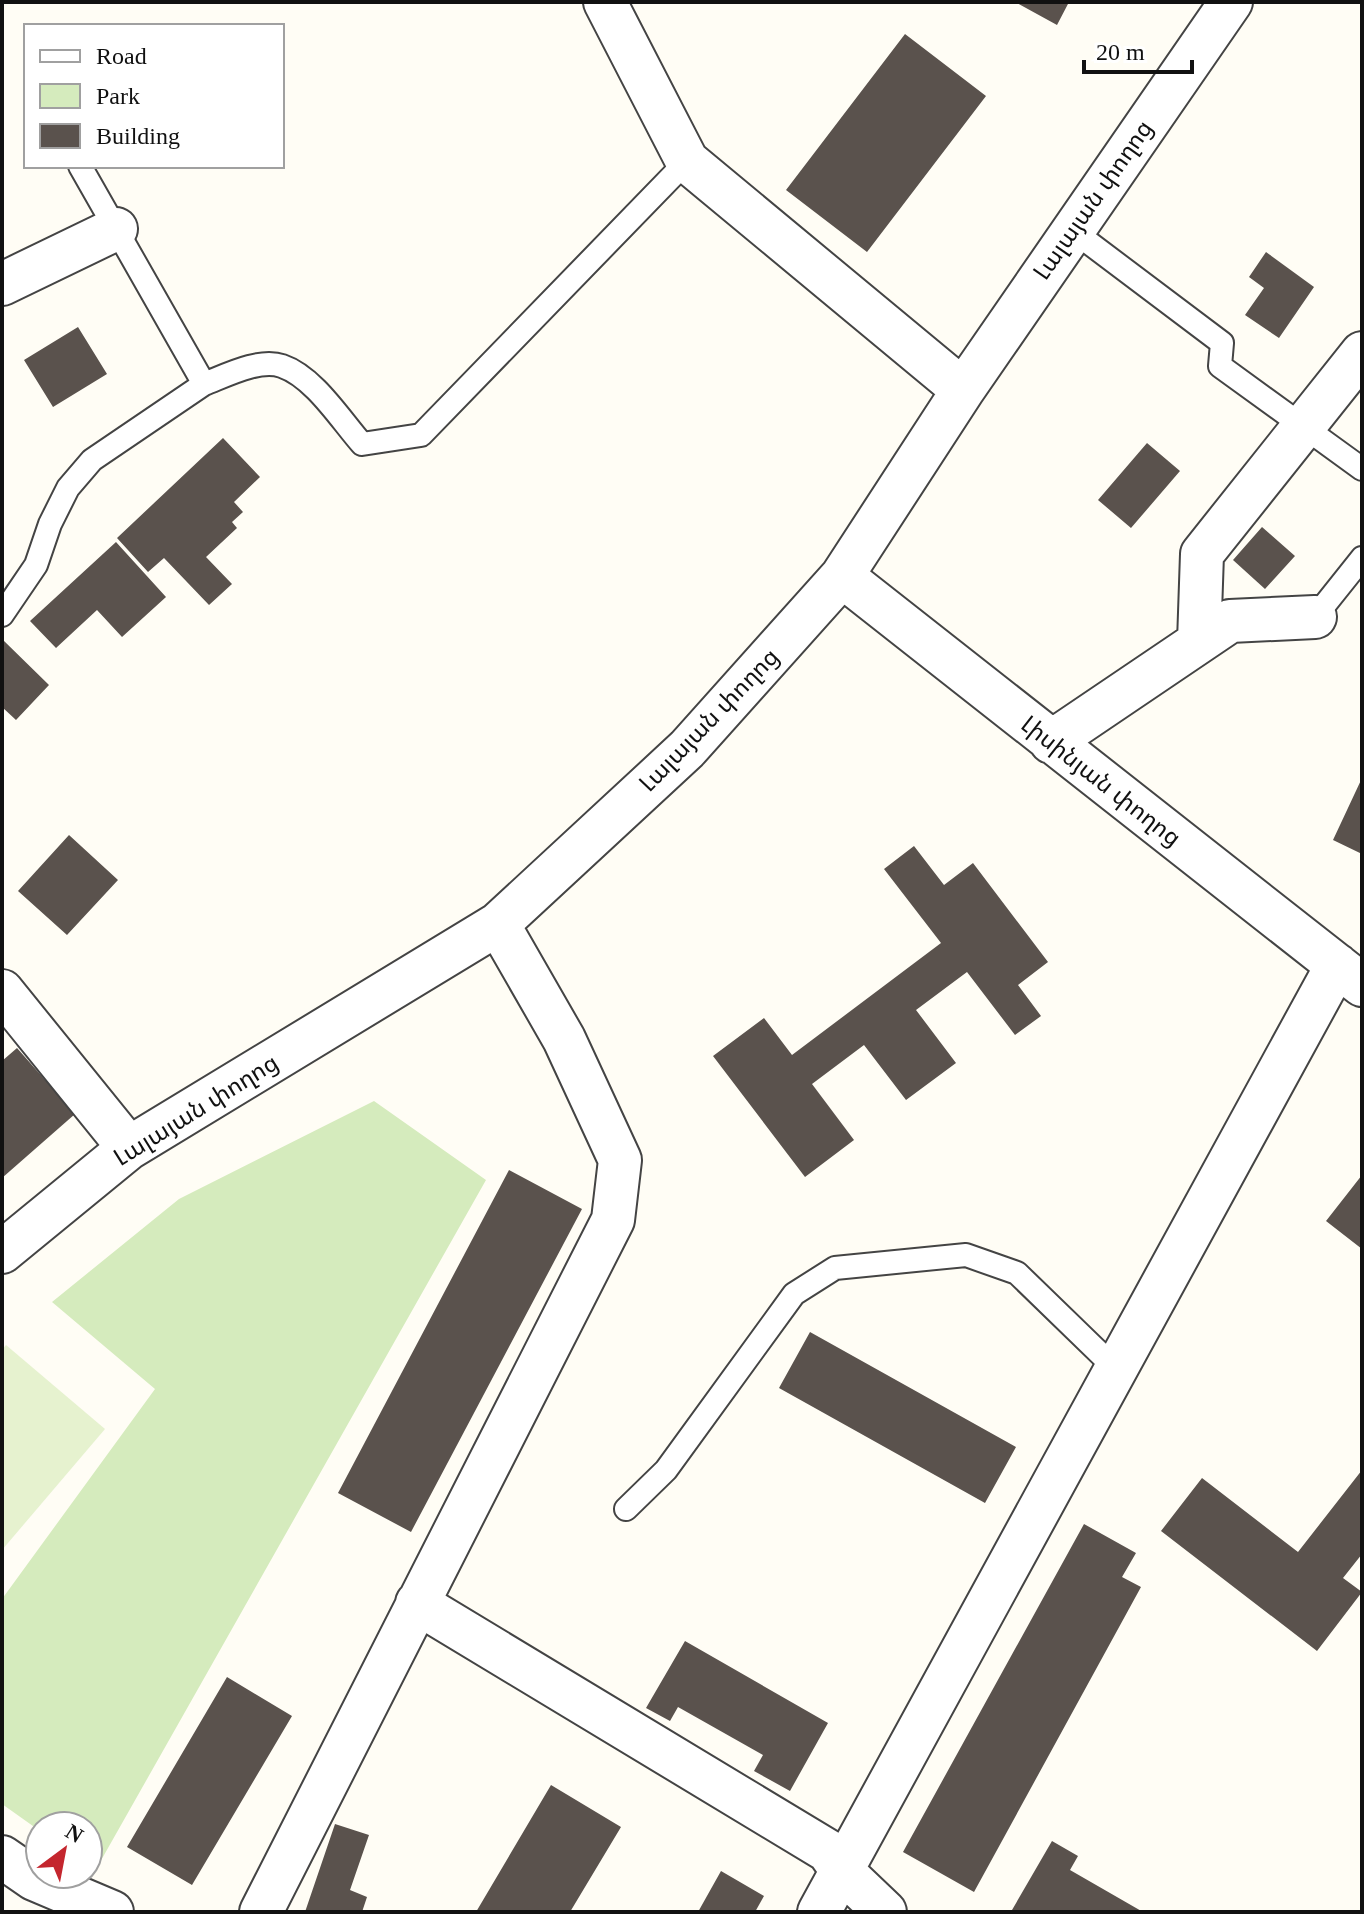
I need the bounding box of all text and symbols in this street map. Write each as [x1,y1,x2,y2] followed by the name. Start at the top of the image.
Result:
[24,24,284,168] legend
[1084,24,1192,74] scale bar
[1096,39,1145,65] text: 20 m
[96,43,147,69] text: Road
[96,83,140,109] text: Park
[1028,115,1158,285] street label: Լալայան փողոց
[96,123,180,149] text: Building
[634,643,785,797] street label: Լալայան փողոց
[1015,711,1186,852] street label: Լիսինյան փողոց
[109,1049,283,1172] street label: Լալայան փողոց
[24,1810,104,1890] north arrow
[61,1819,88,1848] text: N

